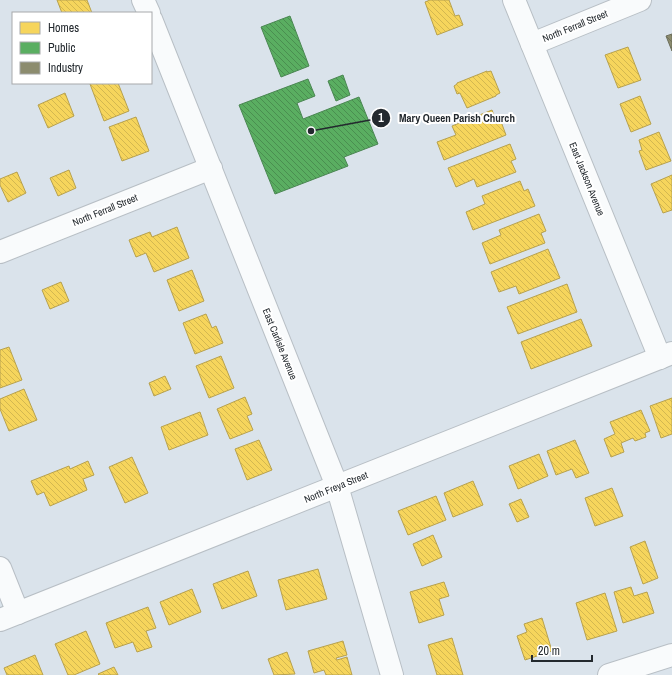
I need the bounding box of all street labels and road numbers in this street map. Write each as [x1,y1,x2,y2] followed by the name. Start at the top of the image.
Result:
[540,7,610,45] street label: North Ferrall Street
[566,140,608,218] street label: East Jackson Avenue
[70,191,140,229] street label: North Ferrall Street
[260,306,300,382] street label: East Carlisle Avenue
[302,468,370,506] street label: North Freya Street

